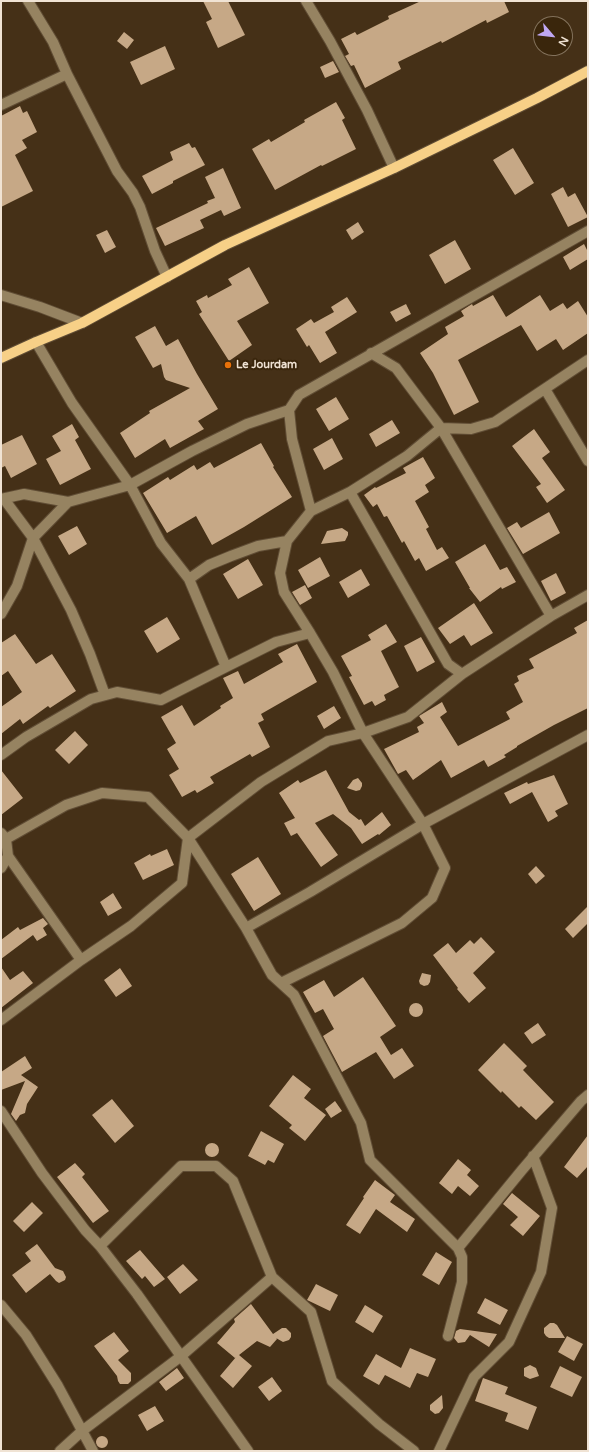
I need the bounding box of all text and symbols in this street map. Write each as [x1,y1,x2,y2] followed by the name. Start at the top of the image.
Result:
[533,16,573,56] north arrow
[555,34,571,48] text: N
[236,358,297,372] place label: Le Jourdam
[223,360,233,370] marker: Le Jourdam

